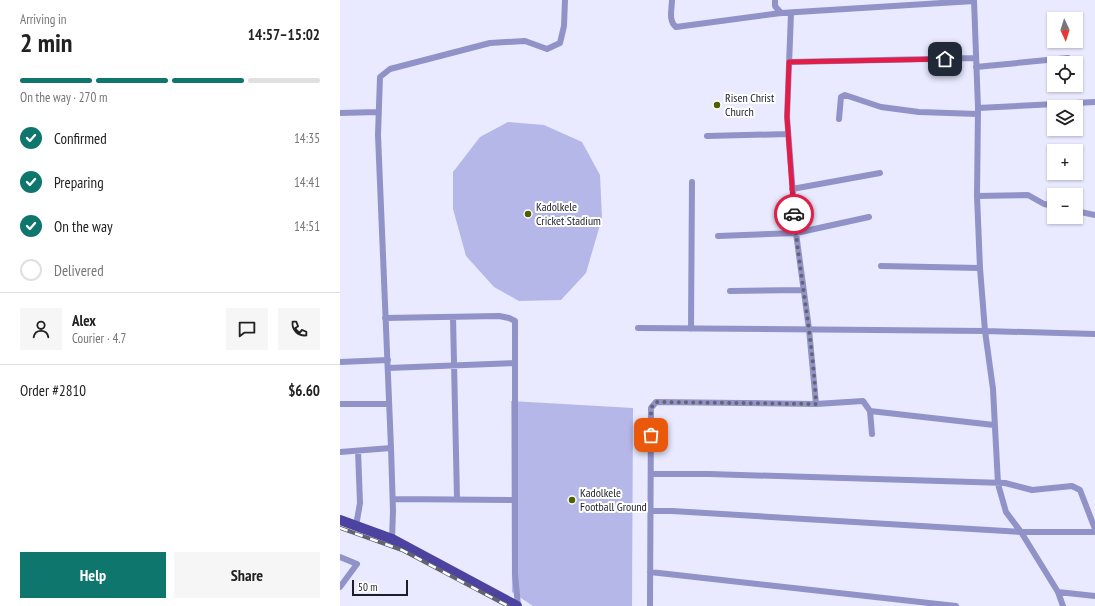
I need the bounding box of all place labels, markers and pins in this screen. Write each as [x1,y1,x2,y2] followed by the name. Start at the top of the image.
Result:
[928,42,962,76] pin
[725,90,775,119] place label: Risen Christ Church
[712,100,722,110] marker: Risen Christ Church
[536,199,601,228] place label: Kadolkele Cricket Stadium
[523,209,533,219] marker: Kadolkele Cricket Stadium
[634,418,668,452] pin
[580,485,647,514] place label: Kadolkele Football Ground
[567,495,577,505] marker: Kadolkele Football Ground

